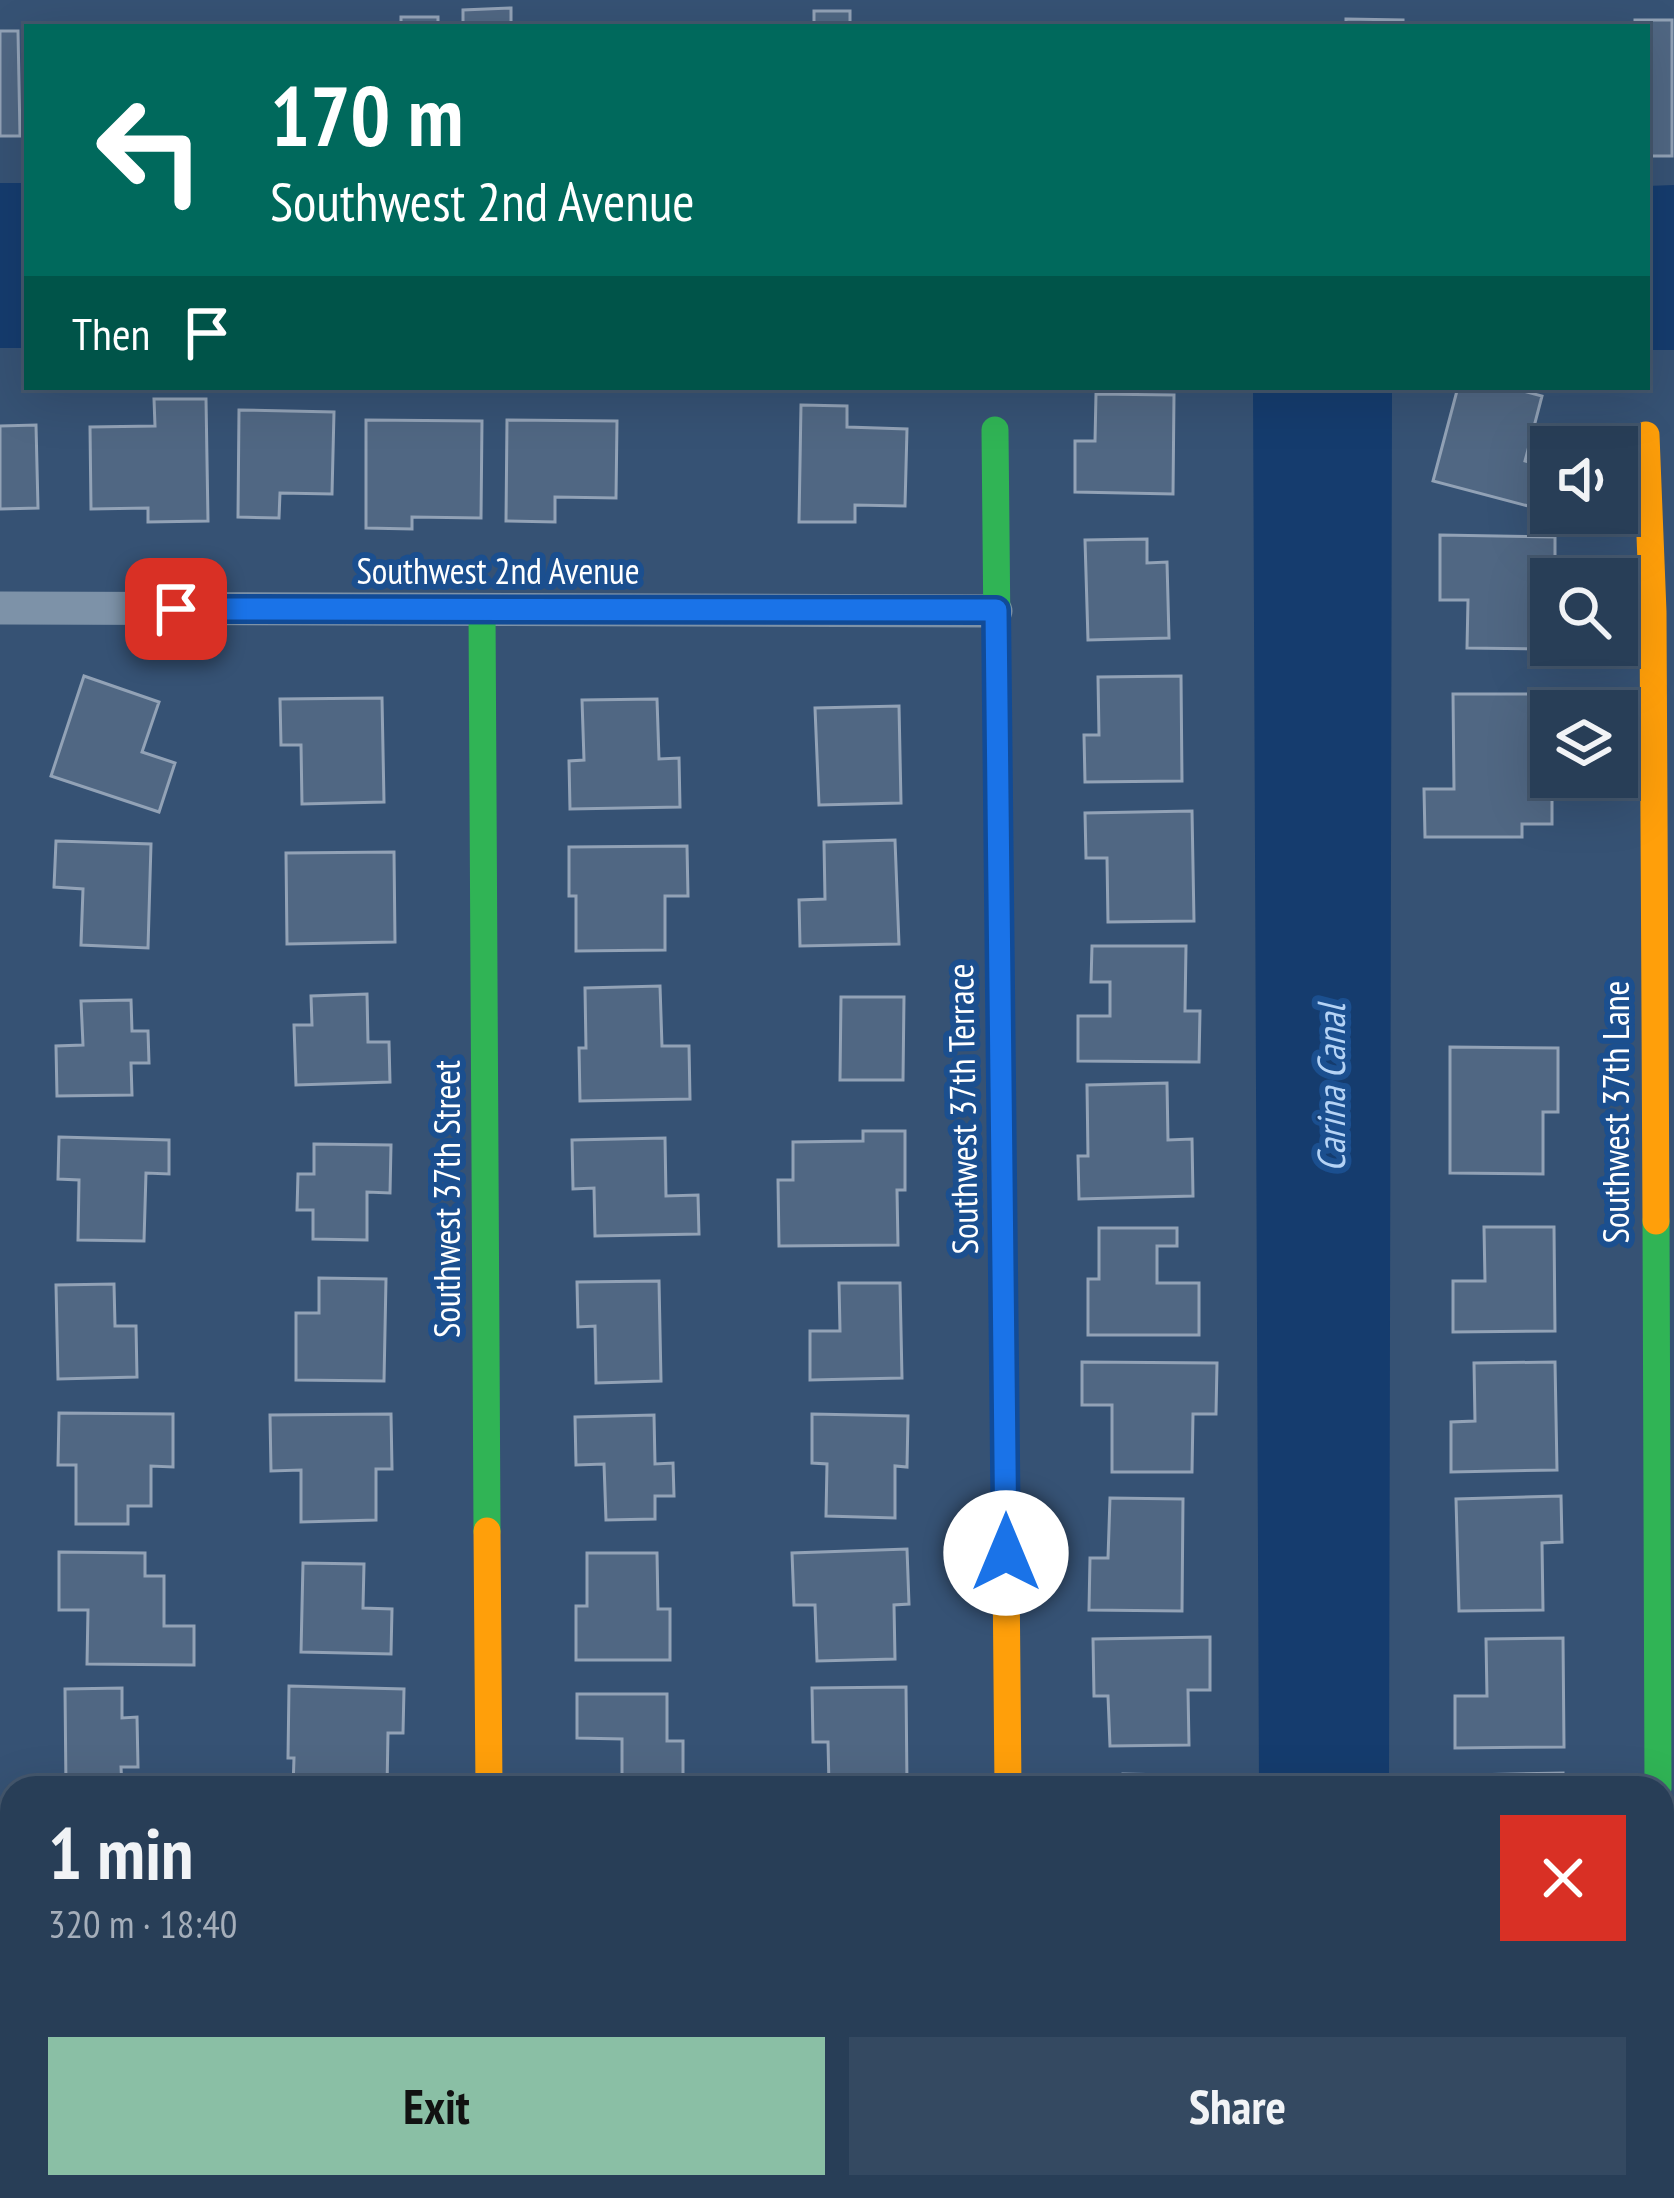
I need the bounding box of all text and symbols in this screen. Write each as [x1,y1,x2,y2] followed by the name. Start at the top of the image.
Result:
[270,60,463,169] text: 170 m
[72,72,228,228] icon: left
[270,166,695,236] text: Southwest 2nd Avenue
[174,300,240,366] icon: arrive
[72,304,150,362] text: Then
[1530,426,1638,798] map controls
[1530,426,1638,534] button: sound
[356,547,640,594] street label: Southwest 2nd Avenue
[125,558,227,660] pin
[1530,558,1638,666] button: search
[143,576,209,642] icon: arrive
[1530,690,1638,798] button: layers
[936,963,988,1255] street label: Southwest 37th Terrace
[1592,981,1639,1243] street label: Southwest 37th Lane
[1305,1000,1356,1172] water label: Carina Canal
[423,1060,470,1338] street label: Southwest 37th Street
[943,1490,1069,1616] position arrow
[48,1806,193,1899] text: 1 min
[1500,1815,1626,1941] button: close
[48,1898,237,1949] text: 320 m · 18:40
[48,2037,825,2175] button: Exit
[849,2037,1626,2175] button: Share

